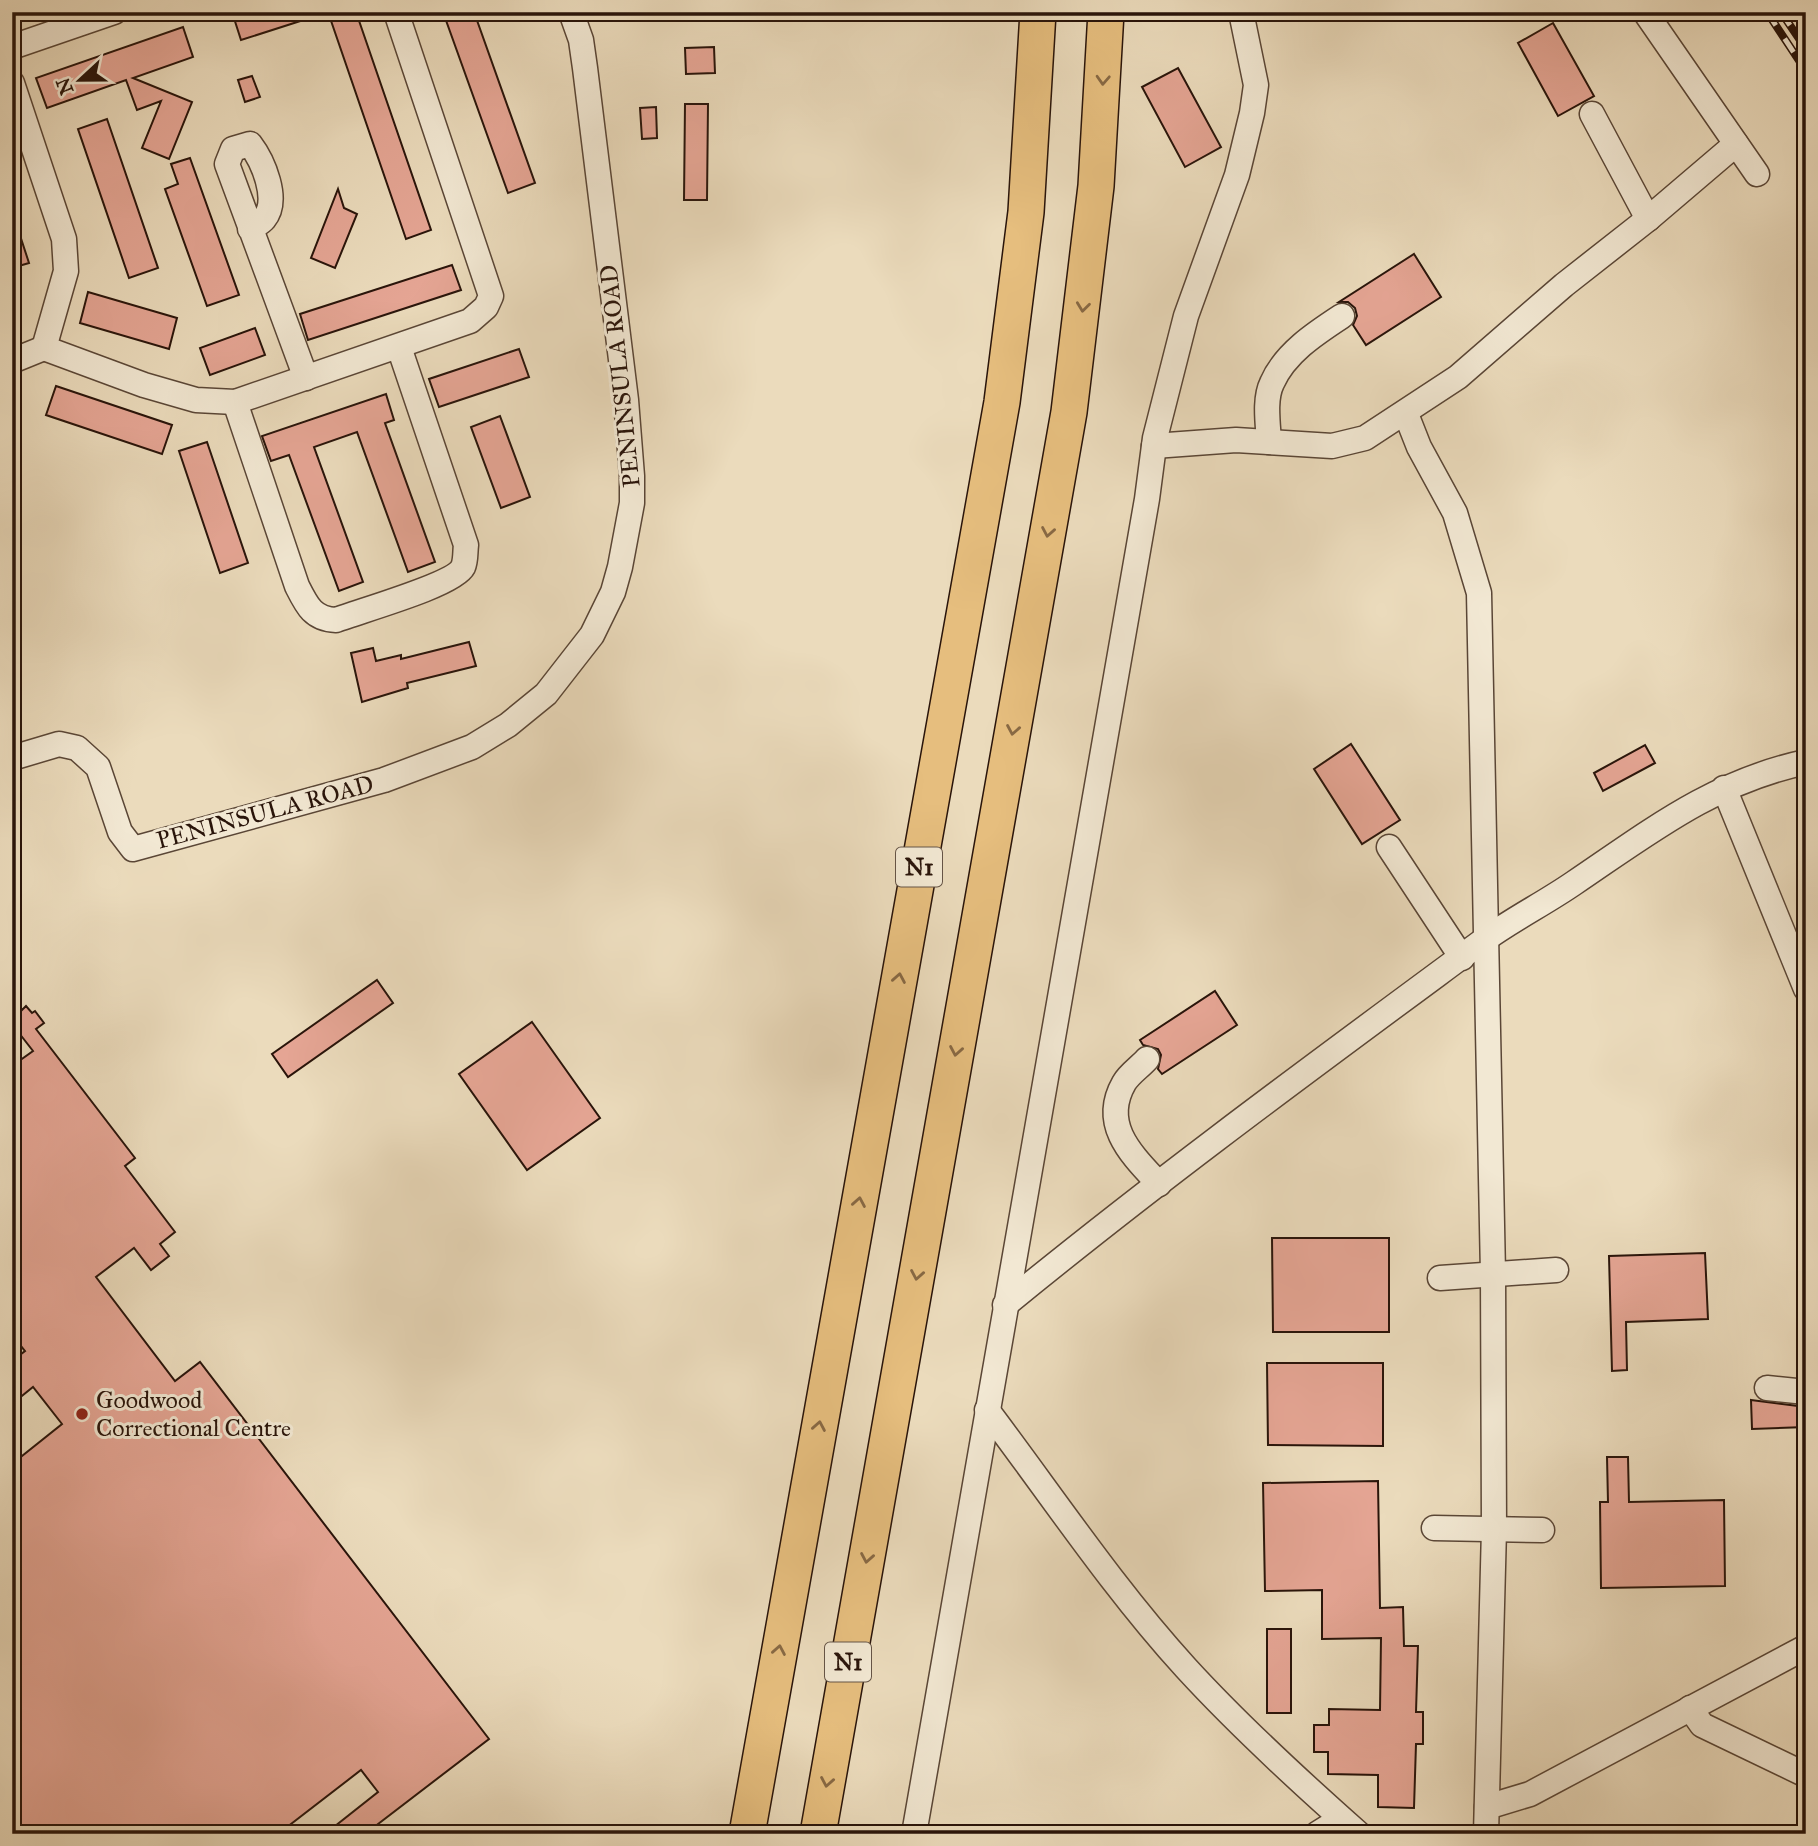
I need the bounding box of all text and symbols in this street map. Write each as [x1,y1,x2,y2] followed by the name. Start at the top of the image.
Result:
[46,46,116,116] north arrow
[51,74,78,98] text: N
[1096,75,1111,86] one-way arrow
[593,263,647,489] street label: PENINSULA ROAD
[1076,301,1091,313] one-way arrow
[1041,526,1056,538] one-way arrow
[1006,724,1021,736] one-way arrow
[153,769,377,855] street label: PENINSULA ROAD
[896,848,942,887] road number: N1
[891,972,906,984] one-way arrow
[949,1045,964,1057] one-way arrow
[851,1196,866,1208] one-way arrow
[910,1269,925,1281] one-way arrow
[96,1385,291,1443] place label: Goodwood Correctional Centre
[74,1406,90,1422] marker: Goodwood Correctional Centre
[811,1420,826,1432] one-way arrow
[860,1552,875,1564] one-way arrow
[825,1642,871,1681] road number: N1
[771,1644,786,1656] one-way arrow
[820,1776,835,1788] one-way arrow

